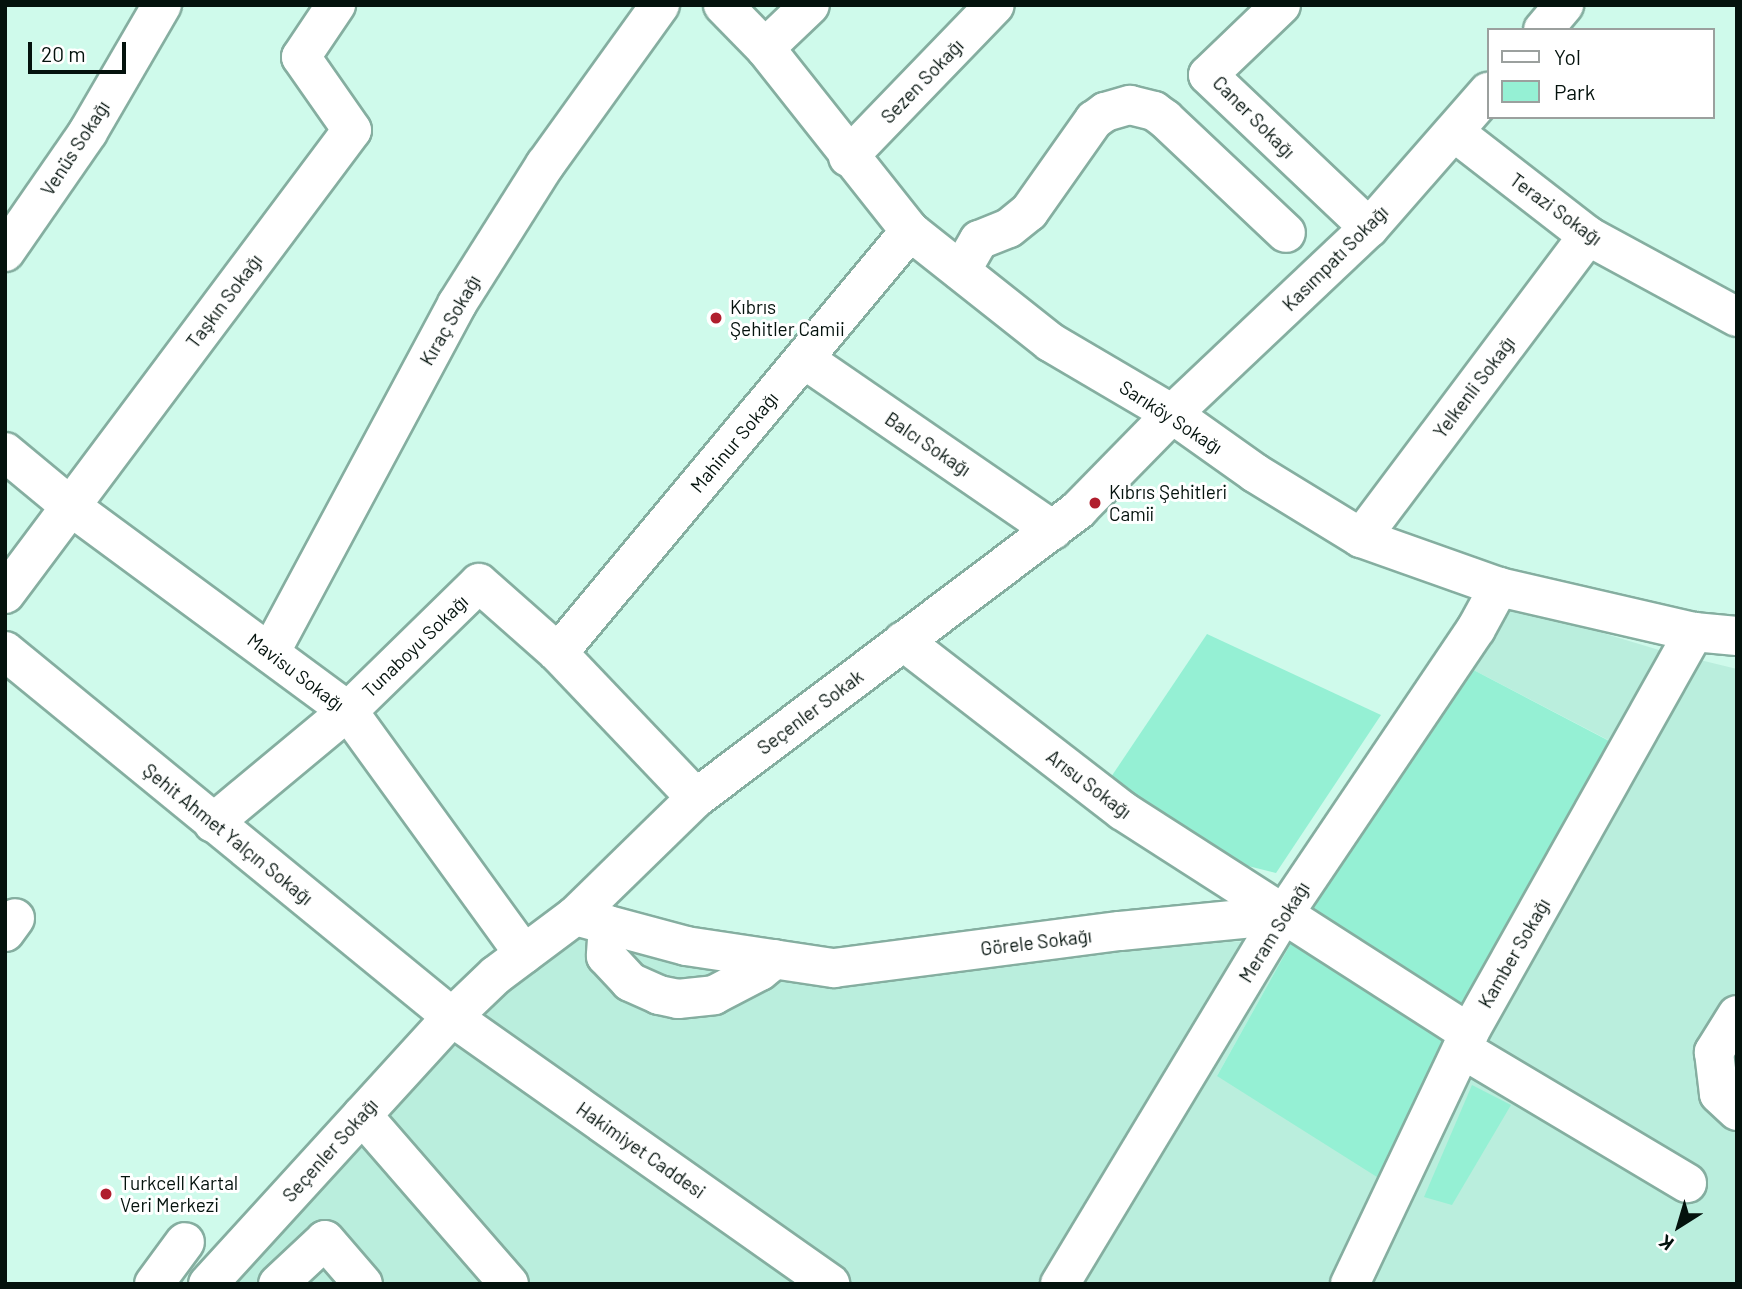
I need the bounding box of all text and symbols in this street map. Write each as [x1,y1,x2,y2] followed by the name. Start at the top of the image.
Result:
[32,28,130,72] scale bar
[1486,28,1714,119] legend
[876,34,968,128] street label: Sezen Sokağı
[41,41,86,66] text: 20 m
[1554,44,1581,69] text: Yol
[1208,71,1300,163] street label: Caner Sokağı
[1554,79,1595,104] text: Park
[36,96,114,200] street label: Venüs Sokağı
[1506,168,1606,250] street label: Terazi Sokağı
[1278,201,1392,315] street label: Kasımpatı Sokağı
[181,250,267,352] street label: Taşkın Sokağı
[415,271,485,369] street label: Kıraç Sokağı
[730,296,845,340] place label: Kıbrıs Şehitler Camii
[708,310,724,326] marker: Kıbrıs Şehitler Camii
[1428,332,1520,442] street label: Yelkenli Sokağı
[1115,375,1227,459] street label: Sarıköy Sokağı
[685,387,783,497] street label: Mahinur Sokağı
[881,407,975,481] street label: Balcı Sokağı
[1109,481,1227,525] place label: Kıbrıs Şehi̇tleri̇ Cami̇i̇
[1087,495,1103,511] marker: Kıbrıs Şehi̇tleri̇ Cami̇i̇
[358,590,472,702] street label: Tunaboyu Sokağı
[243,628,349,716] street label: Mavisu Sokağı
[753,665,867,759] street label: Seçenler Sokak
[1042,745,1136,823] street label: Arısu Sokağı
[139,759,317,909] street label: Şehit Ahmet Yalçın Sokağı
[1234,877,1314,987] street label: Meram Sokağı
[1473,894,1555,1012] street label: Kamber Sokağı
[979,924,1093,960] street label: Görele Sokağı
[278,1094,382,1206] street label: Seçenler Sokağı
[572,1097,710,1203] street label: Hakimiyet Caddesi
[120,1172,238,1216] place label: Turkcell Kartal Veri Merkezi
[98,1186,114,1202] marker: Turkcell Kartal Veri Merkezi
[1644,1191,1714,1261] north arrow
[1654,1230,1678,1256] text: K

